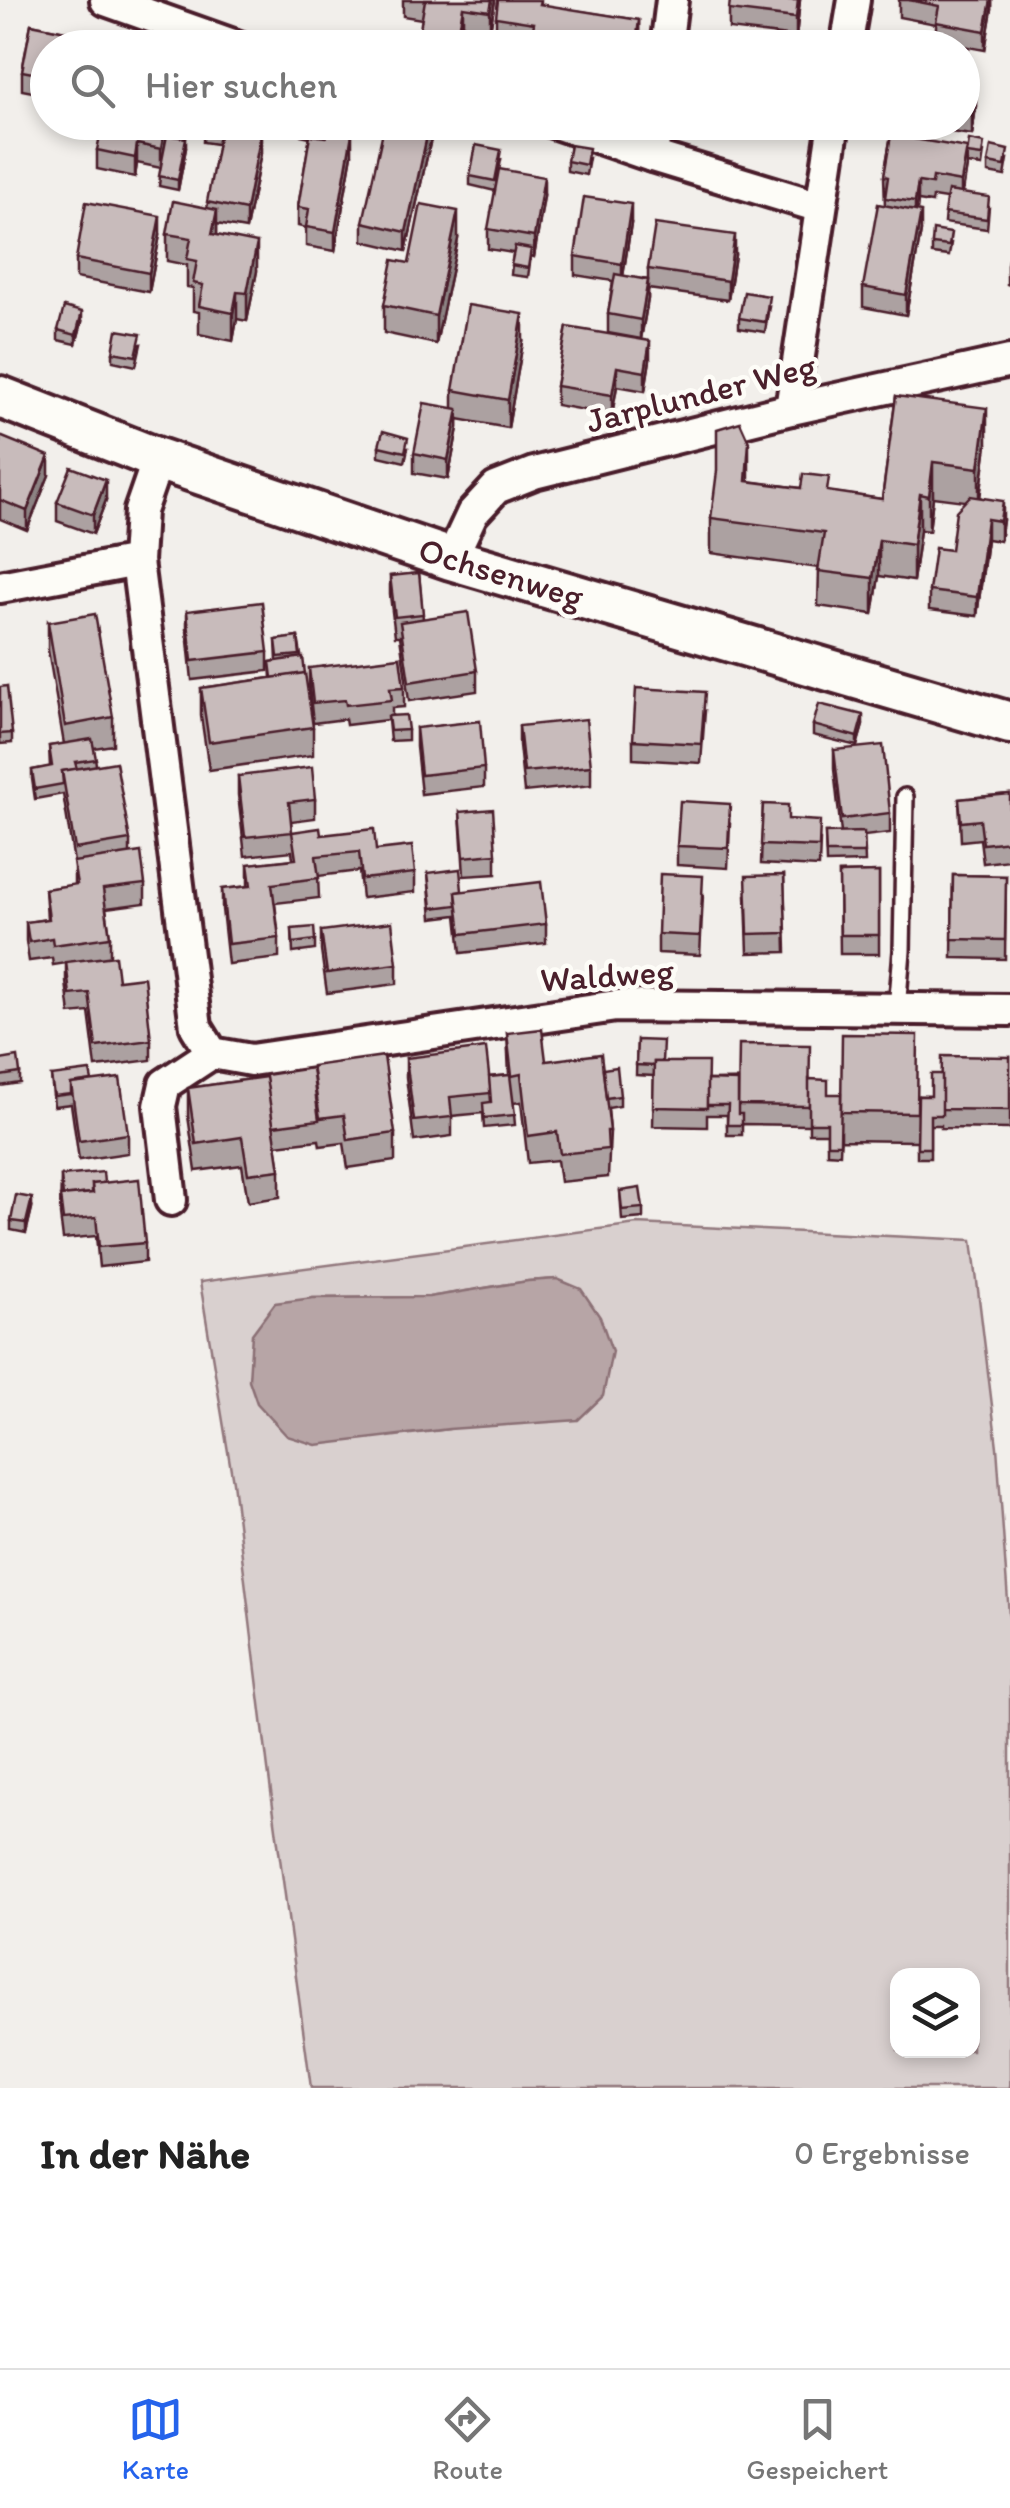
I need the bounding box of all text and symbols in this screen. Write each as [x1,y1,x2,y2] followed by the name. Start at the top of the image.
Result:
[30,30,980,140] search box
[65,58,120,113] icon: search
[145,62,337,108] text: Hier suchen
[582,344,820,442] street label: Jarplunder Weg
[414,528,589,618] street label: Ochsenweg
[539,949,675,1001] street label: Waldweg
[890,1968,980,2058] map controls
[890,1968,980,2058] button: layers
[40,2128,250,2179] text: In der Nähe
[794,2134,970,2172] text: 0 Ergebnisse
[122,2392,189,2486] tab: Karte
[432,2392,503,2486] tab: Route
[746,2392,888,2486] tab: Gespeichert

